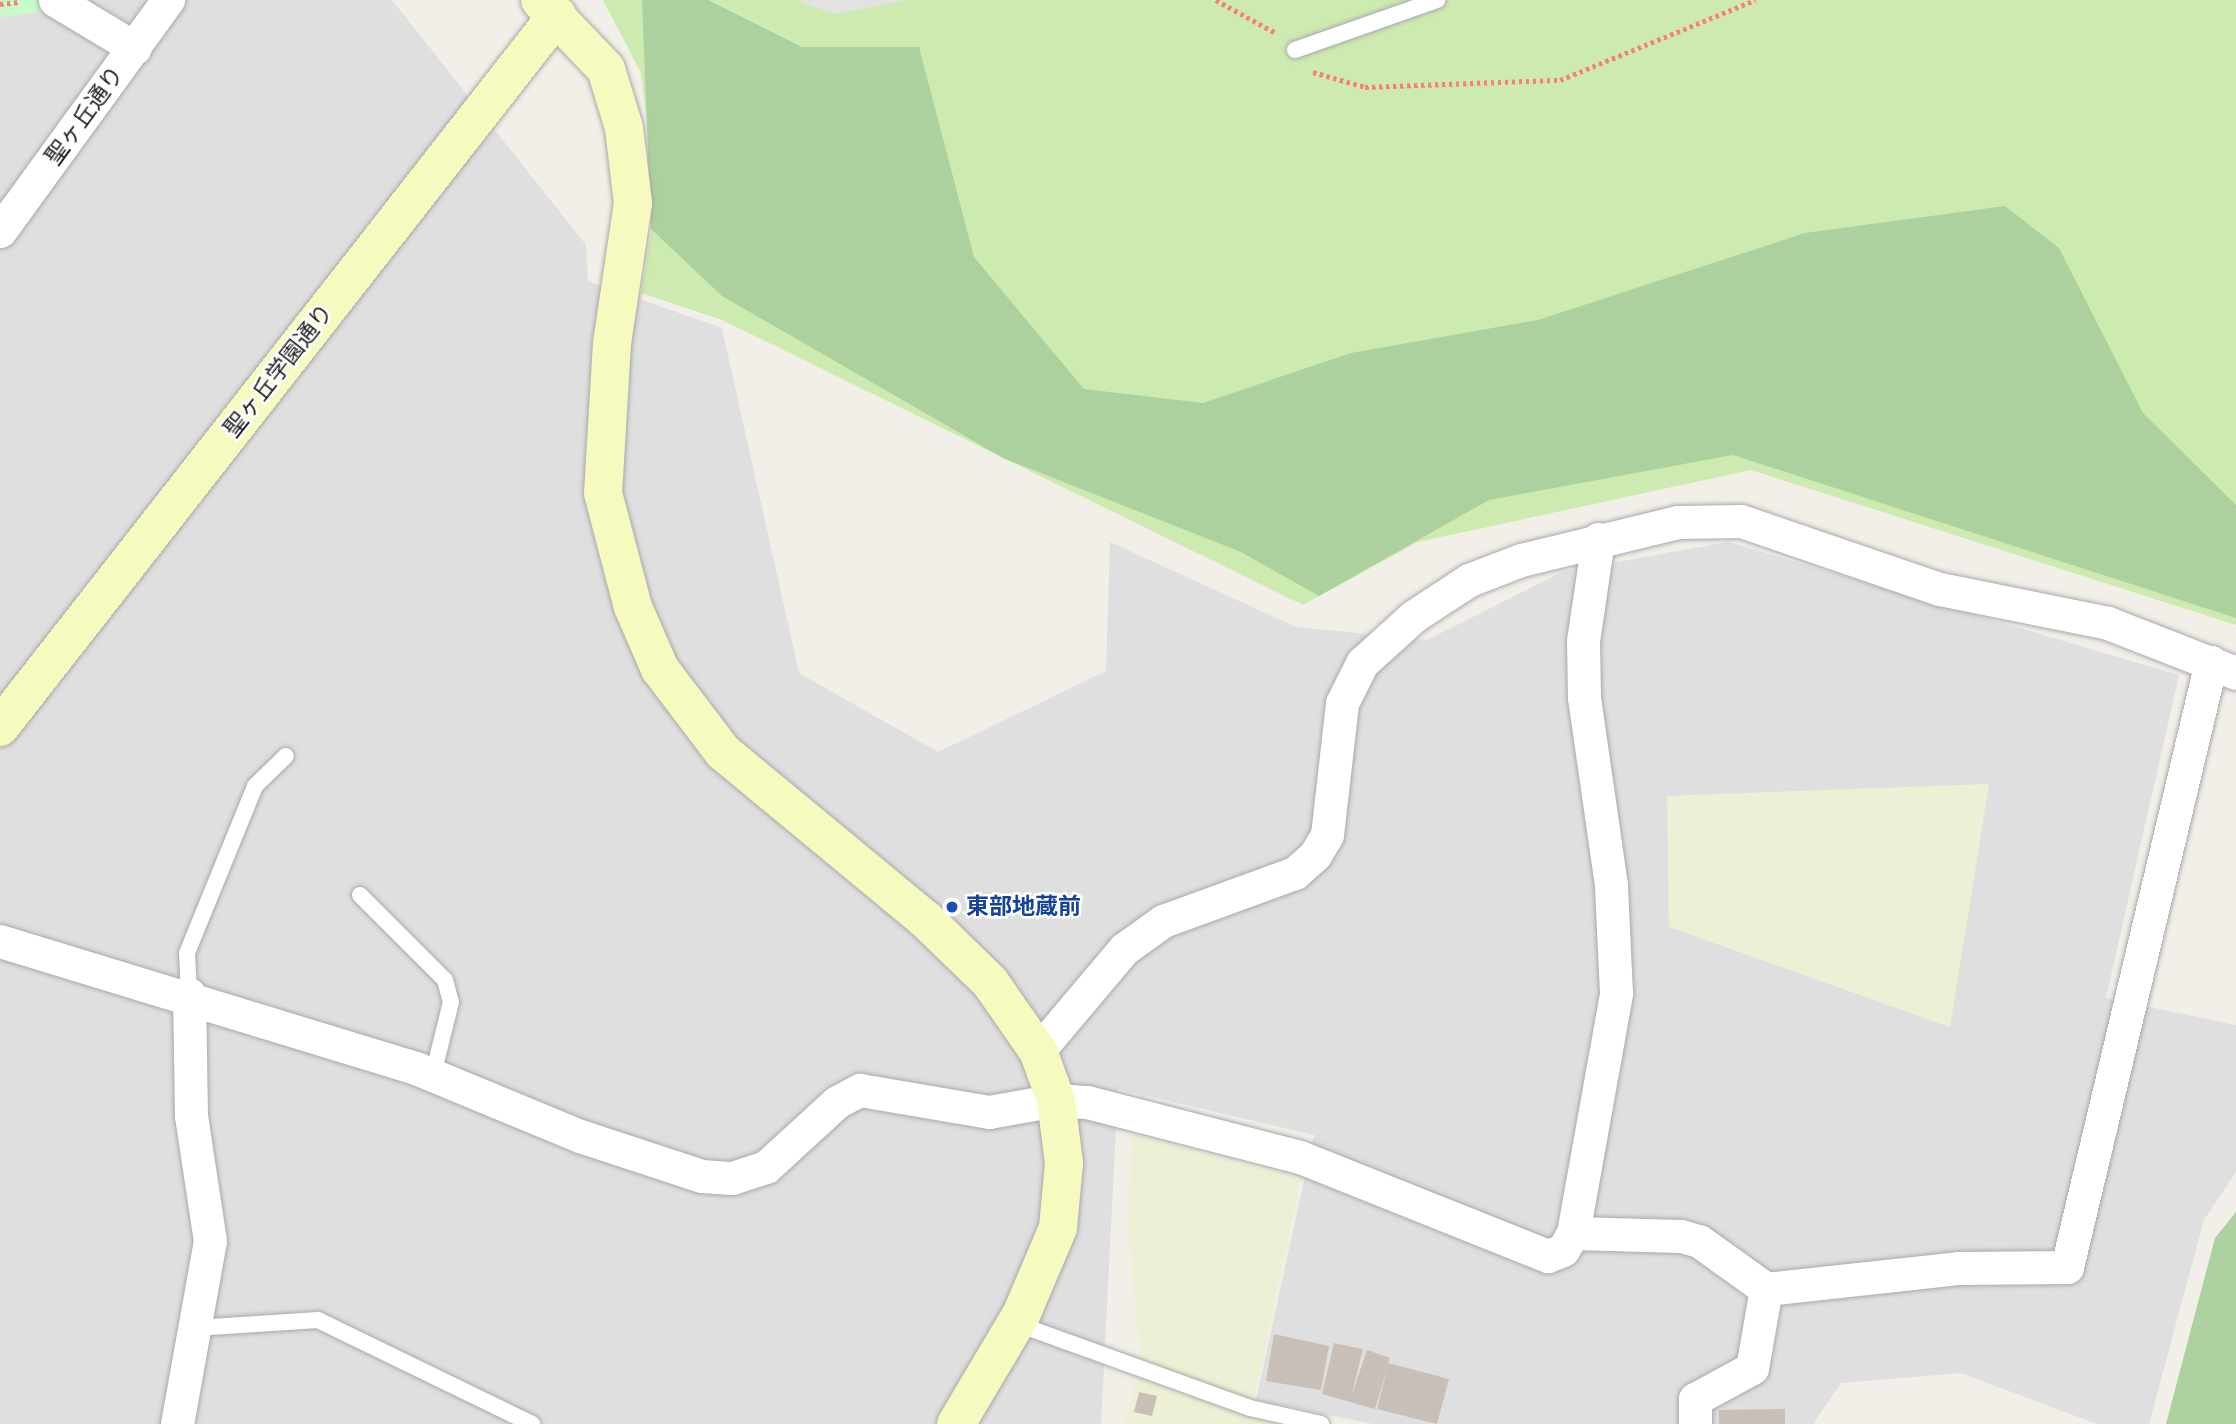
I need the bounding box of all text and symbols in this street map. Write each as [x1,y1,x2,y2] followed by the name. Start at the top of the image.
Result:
[40,61,130,171] street label: 聖ヶ丘通り
[219,299,339,443] street label: 聖ヶ丘学園通り
[966,893,1081,921] place label: 東部地蔵前
[944,899,960,915] marker: 東部地蔵前

